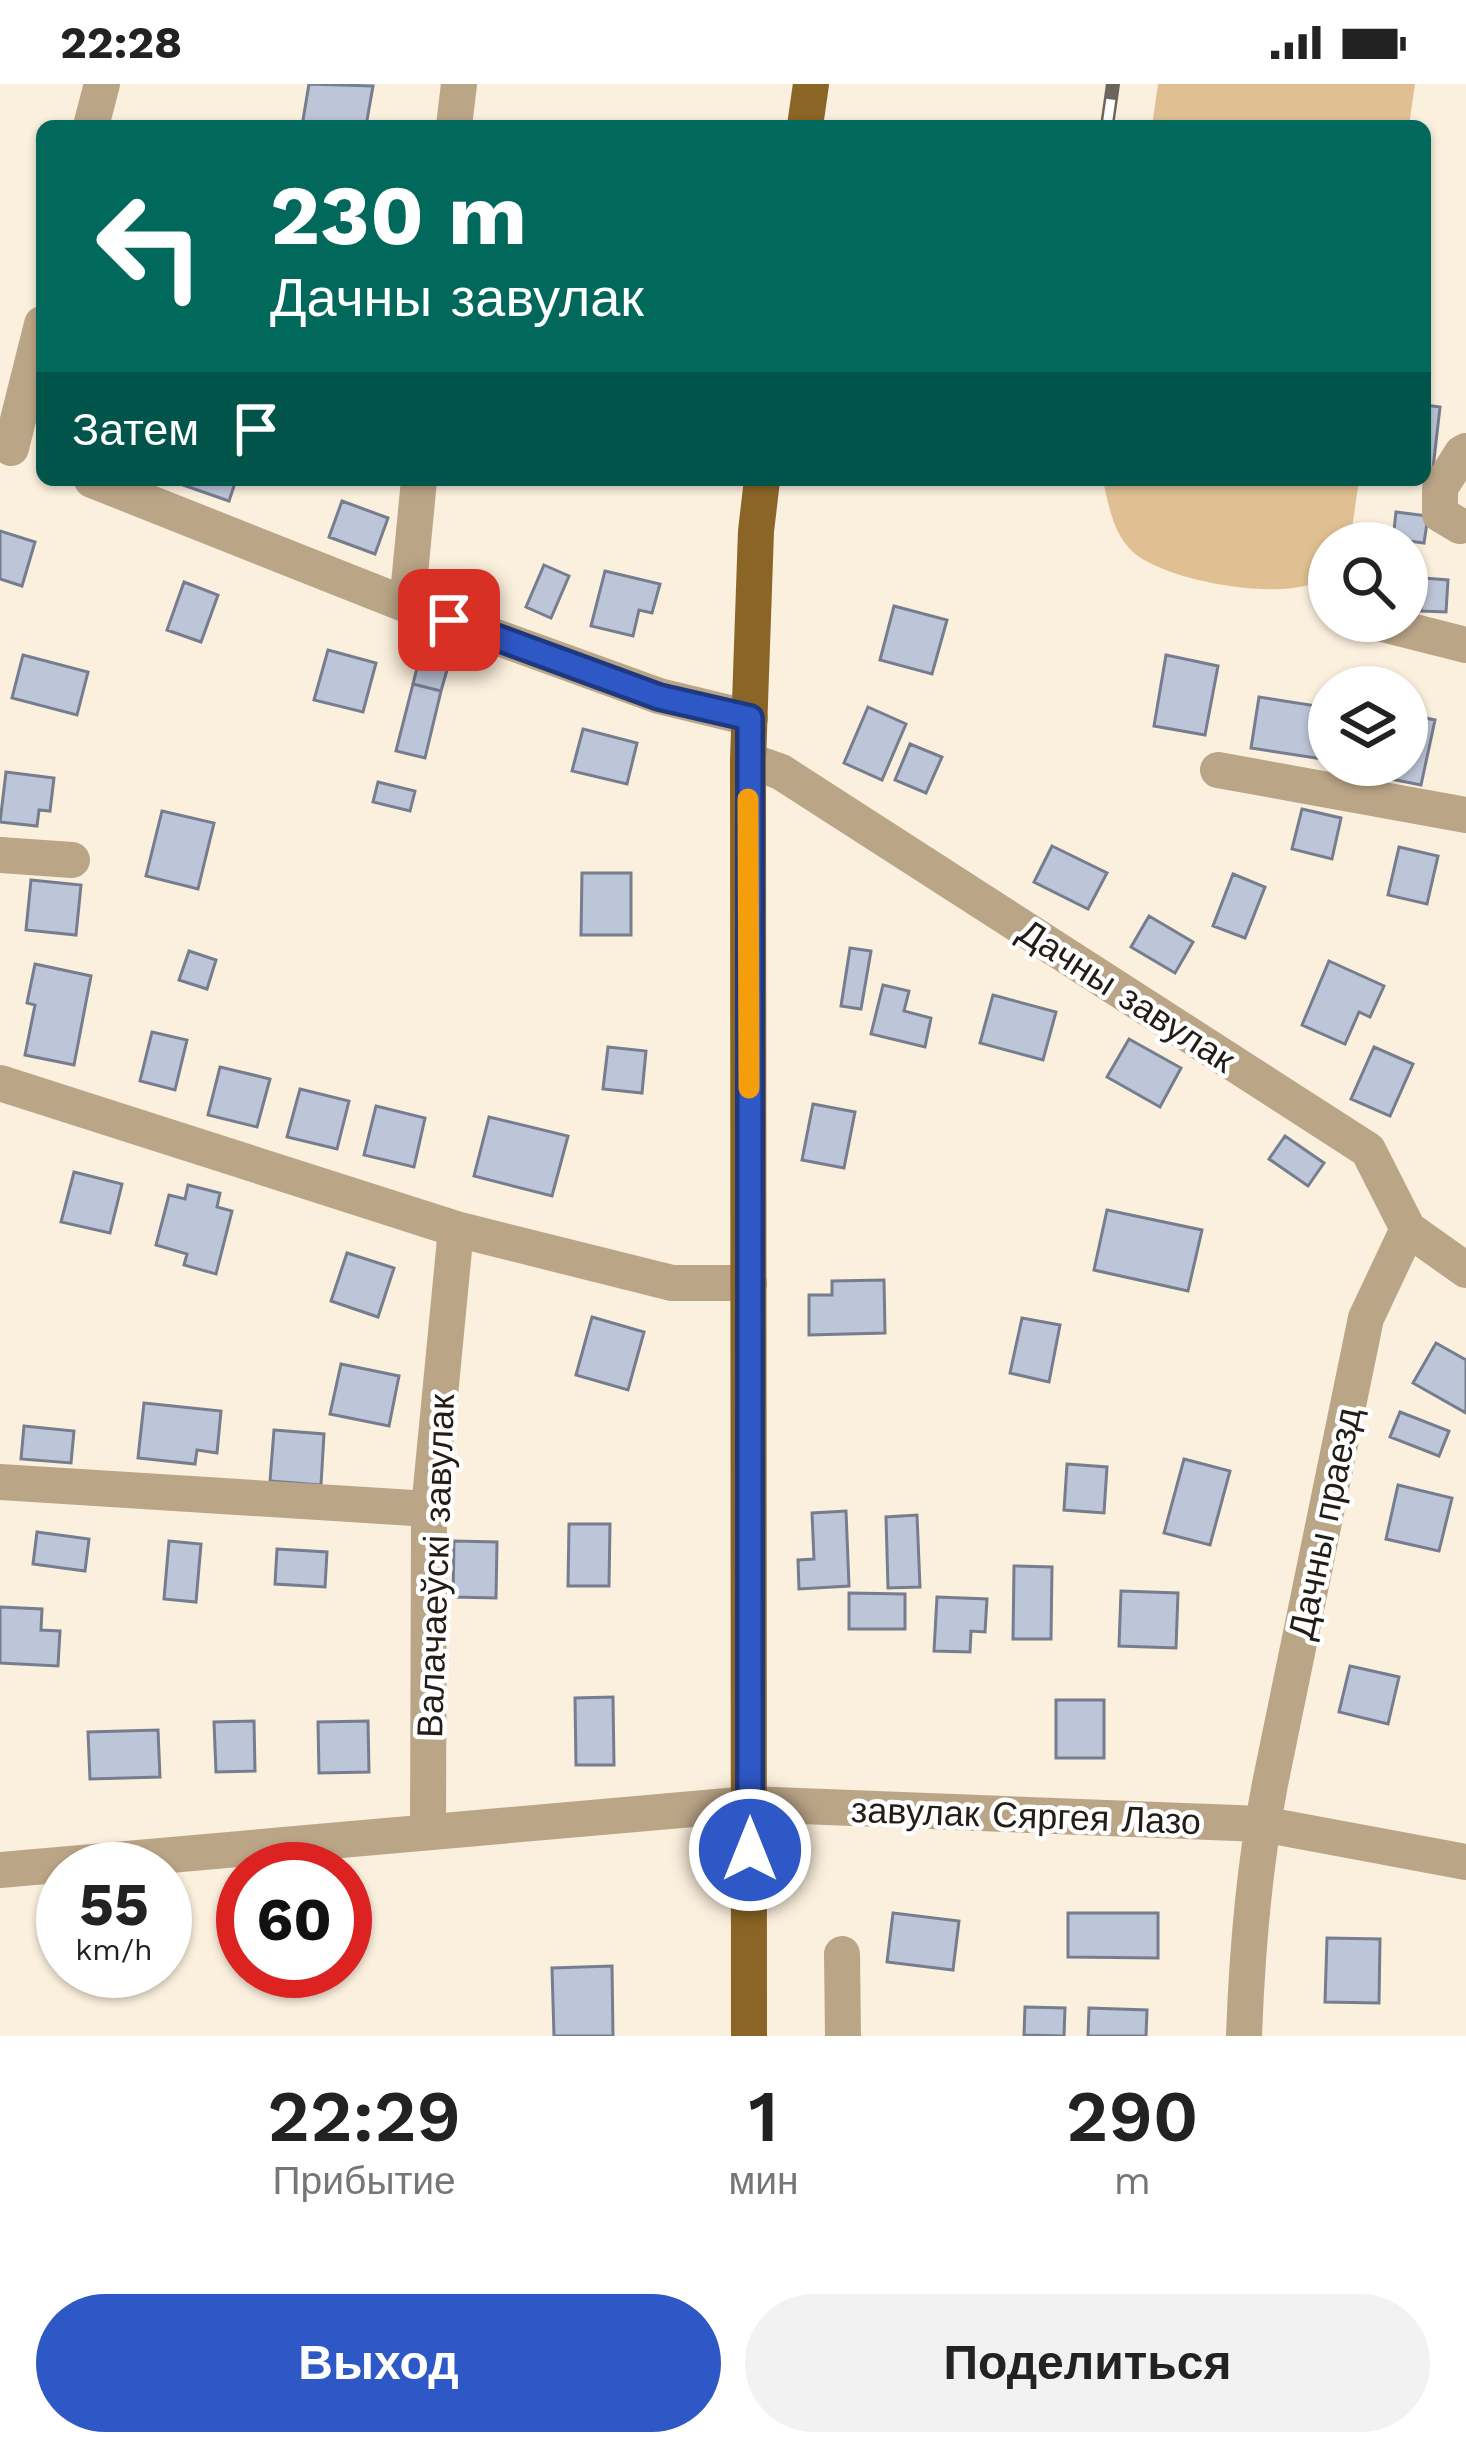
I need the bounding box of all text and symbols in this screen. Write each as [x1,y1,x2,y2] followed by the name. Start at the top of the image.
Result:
[60,16,182,69] text: 22:28
[270,166,527,264] text: 230 m
[72,168,228,324] icon: left
[270,266,644,329] text: Дачны завулак
[223,396,289,462] icon: arrive
[72,403,199,456] text: Затем
[1308,522,1428,786] map controls
[1308,522,1428,642] button: search
[398,569,500,671] pin
[416,587,482,653] icon: arrive
[1308,666,1428,786] button: layers
[1010,910,1243,1081] street label: Дачны завулак
[409,1393,463,1739] street label: Валачаеўскі завулак
[1280,1403,1370,1643] street label: Дачны праезд
[687,1787,813,1913] position arrow
[850,1789,1202,1843] street label: завулак Сяргея Лазо
[216,1842,372,1998] speed limit sign: 60
[79,1869,149,1940] text: 55
[75,1932,153,1967] text: km/h
[267,2074,461,2158] text: 22:29
[748,2074,778,2158] text: 1
[1066,2074,1199,2158] text: 290
[273,2158,456,2203] text: Прибытие
[728,2158,799,2203] text: мин
[1114,2158,1151,2203] text: m
[36,2294,721,2432] button: Выход
[745,2294,1430,2432] button: Поделиться

